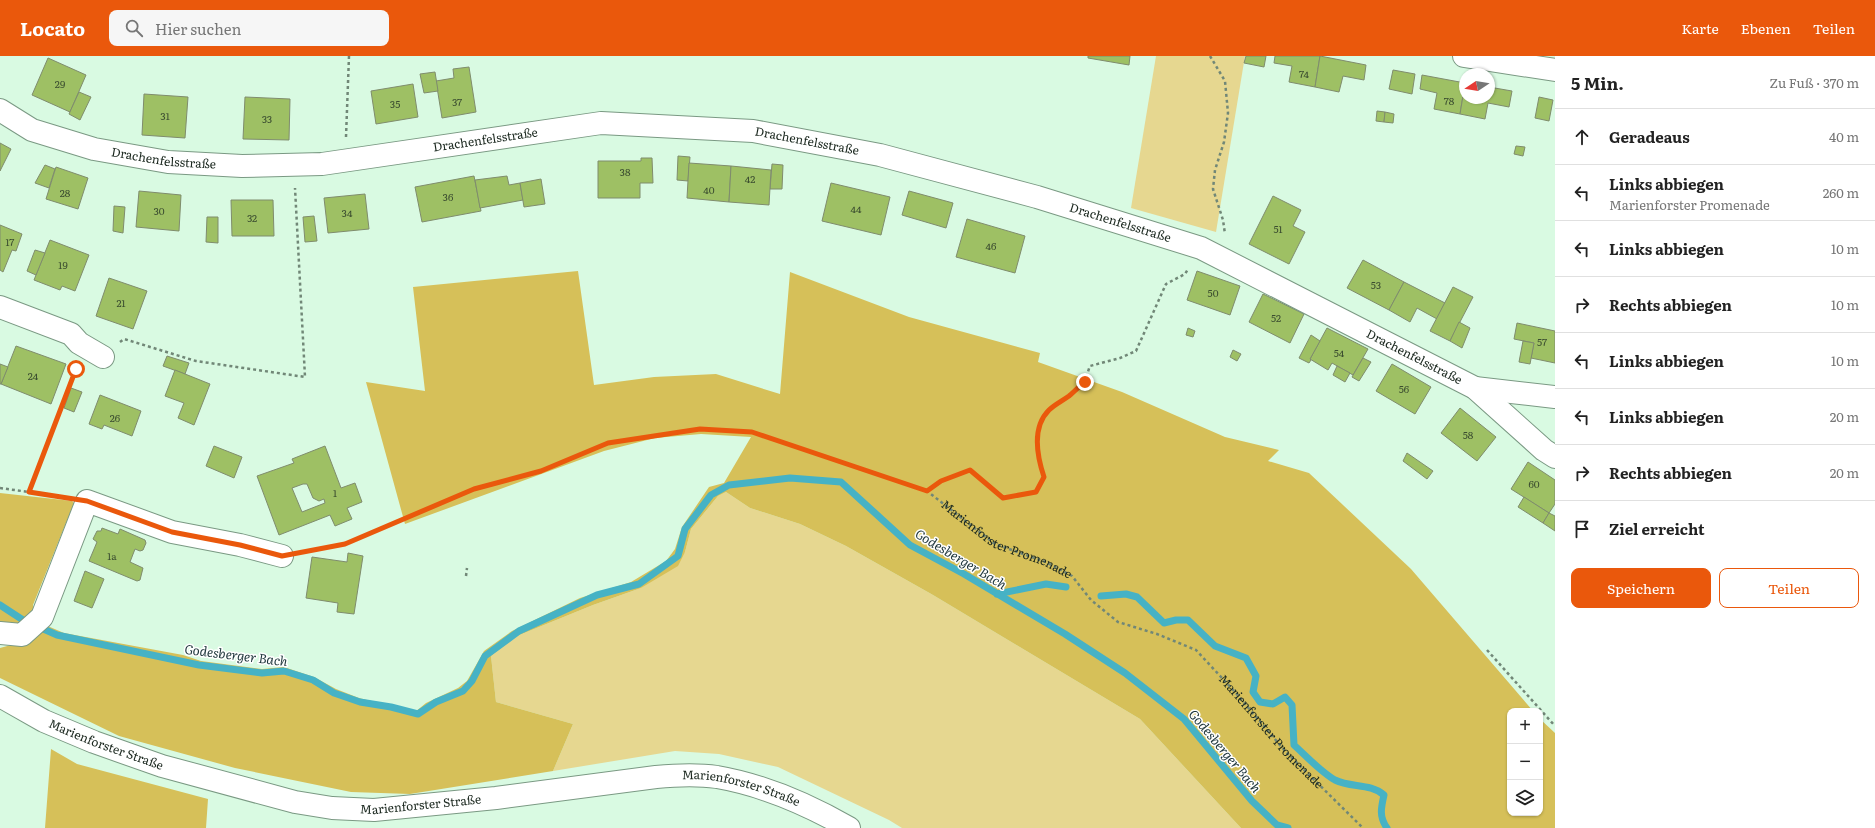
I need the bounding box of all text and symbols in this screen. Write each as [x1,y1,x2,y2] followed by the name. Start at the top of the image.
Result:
[109,10,389,46] search box
[20,14,85,42] text: Locato
[123,17,145,39] icon: search
[155,17,241,40] text: Hier suchen
[1682,18,1719,38] text: Karte
[1741,18,1791,38] text: Ebenen
[1813,18,1855,38] text: Teilen
[1299,66,1309,81] house number: 74
[1459,68,1495,104] north arrow
[1571,70,1624,95] text: 5 Min.
[1769,73,1859,92] text: Zu Fuß · 370 m
[55,76,65,91] house number: 29
[1444,93,1455,108] house number: 78
[452,94,462,109] house number: 37
[390,96,400,111] house number: 35
[160,108,170,123] house number: 31
[262,111,272,126] house number: 33
[432,122,539,156] street label: Drachenfelsstraße
[754,122,861,159] street label: Drachenfelsstraße
[1609,125,1690,148] text: Geradeaus
[1571,126,1593,148] icon: ahead
[1829,127,1859,146] text: 40 m
[110,142,217,173] street label: Drachenfelsstraße
[620,164,631,179] house number: 38
[745,171,755,186] house number: 42
[1609,172,1724,195] text: Links abbiegen
[703,182,715,197] house number: 40
[1571,182,1593,204] icon: left
[1823,183,1859,202] text: 260 m
[60,185,71,200] house number: 28
[443,189,454,204] house number: 36
[1609,195,1770,214] text: Marienforster Promenade
[1067,198,1174,246] street label: Drachenfelsstraße
[850,201,862,216] house number: 44
[153,203,165,218] house number: 30
[342,205,353,220] house number: 34
[247,210,257,225] house number: 32
[1273,221,1283,236] house number: 51
[6,234,14,249] house number: 17
[1609,237,1724,260] text: Links abbiegen
[986,238,997,253] house number: 46
[1571,238,1593,260] icon: left
[1831,239,1859,258] text: 10 m
[58,257,68,272] house number: 19
[1371,277,1381,292] house number: 53
[1208,285,1219,300] house number: 50
[1609,293,1732,316] text: Rechts abbiegen
[1571,294,1593,316] icon: right
[116,295,126,310] house number: 21
[1831,295,1859,314] text: 10 m
[1271,310,1281,325] house number: 52
[1364,324,1466,388] street label: Drachenfelsstraße
[1537,334,1547,349] house number: 57
[1334,345,1345,360] house number: 54
[1609,349,1724,372] text: Links abbiegen
[1571,350,1593,372] icon: left
[1831,351,1859,370] text: 10 m
[67,360,85,378] route start
[28,368,39,383] house number: 24
[1076,373,1094,391] route end
[1399,381,1410,396] house number: 56
[1609,405,1724,428] text: Links abbiegen
[1571,406,1593,428] icon: left
[1830,407,1859,426] text: 20 m
[110,410,121,425] house number: 26
[1463,427,1474,442] house number: 58
[1609,461,1732,484] text: Rechts abbiegen
[1571,462,1593,484] icon: right
[1830,463,1859,482] text: 20 m
[1528,476,1540,491] house number: 60
[333,485,337,500] house number: 1
[938,495,1076,582] street label: Marienforster Promenade
[1609,517,1704,540] text: Ziel erreicht
[1571,518,1593,540] icon: arrive
[912,524,1011,594] water label: Godesberger Bach
[107,548,117,563] house number: 1a
[1571,568,1711,608] button: Speichern
[1719,568,1859,608] button: Teilen
[183,639,289,670] water label: Godesberger Bach
[1215,670,1328,792] street label: Marienforster Promenade
[1185,705,1266,797] water label: Godesberger Bach
[1507,708,1543,816] map controls
[1507,708,1543,744] button: +
[46,714,166,774] street label: Marienforster Straße
[1507,744,1543,780] button: −
[682,765,803,810] street label: Marienforster Straße
[1507,780,1543,816] button: layers
[360,790,482,818] street label: Marienforster Straße

